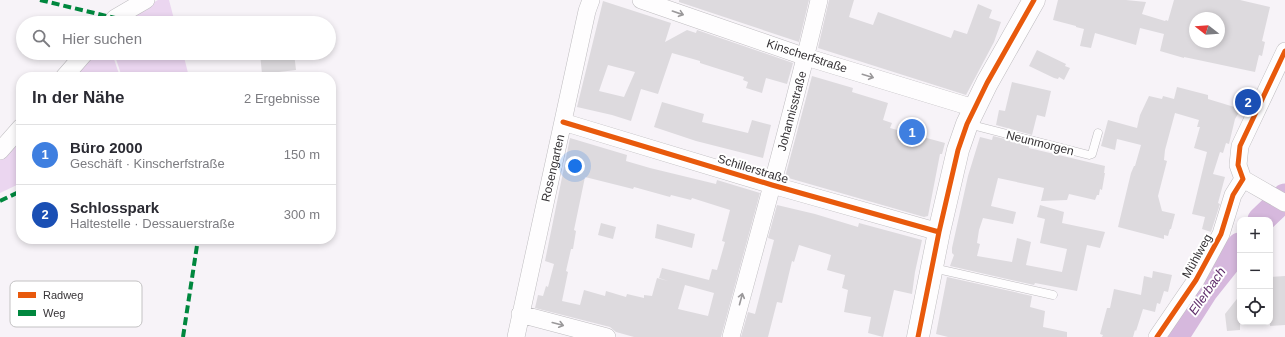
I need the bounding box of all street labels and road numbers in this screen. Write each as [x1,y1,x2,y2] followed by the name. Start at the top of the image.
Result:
[765,36,849,76] street label: Kinscherfstraße
[775,69,809,152] street label: Johannisstraße
[1005,128,1075,158] street label: Neunmorgen
[538,133,568,203] street label: Rosengarten
[716,152,790,187] street label: Schillerstraße
[1179,232,1215,280] street label: Mühlweg

